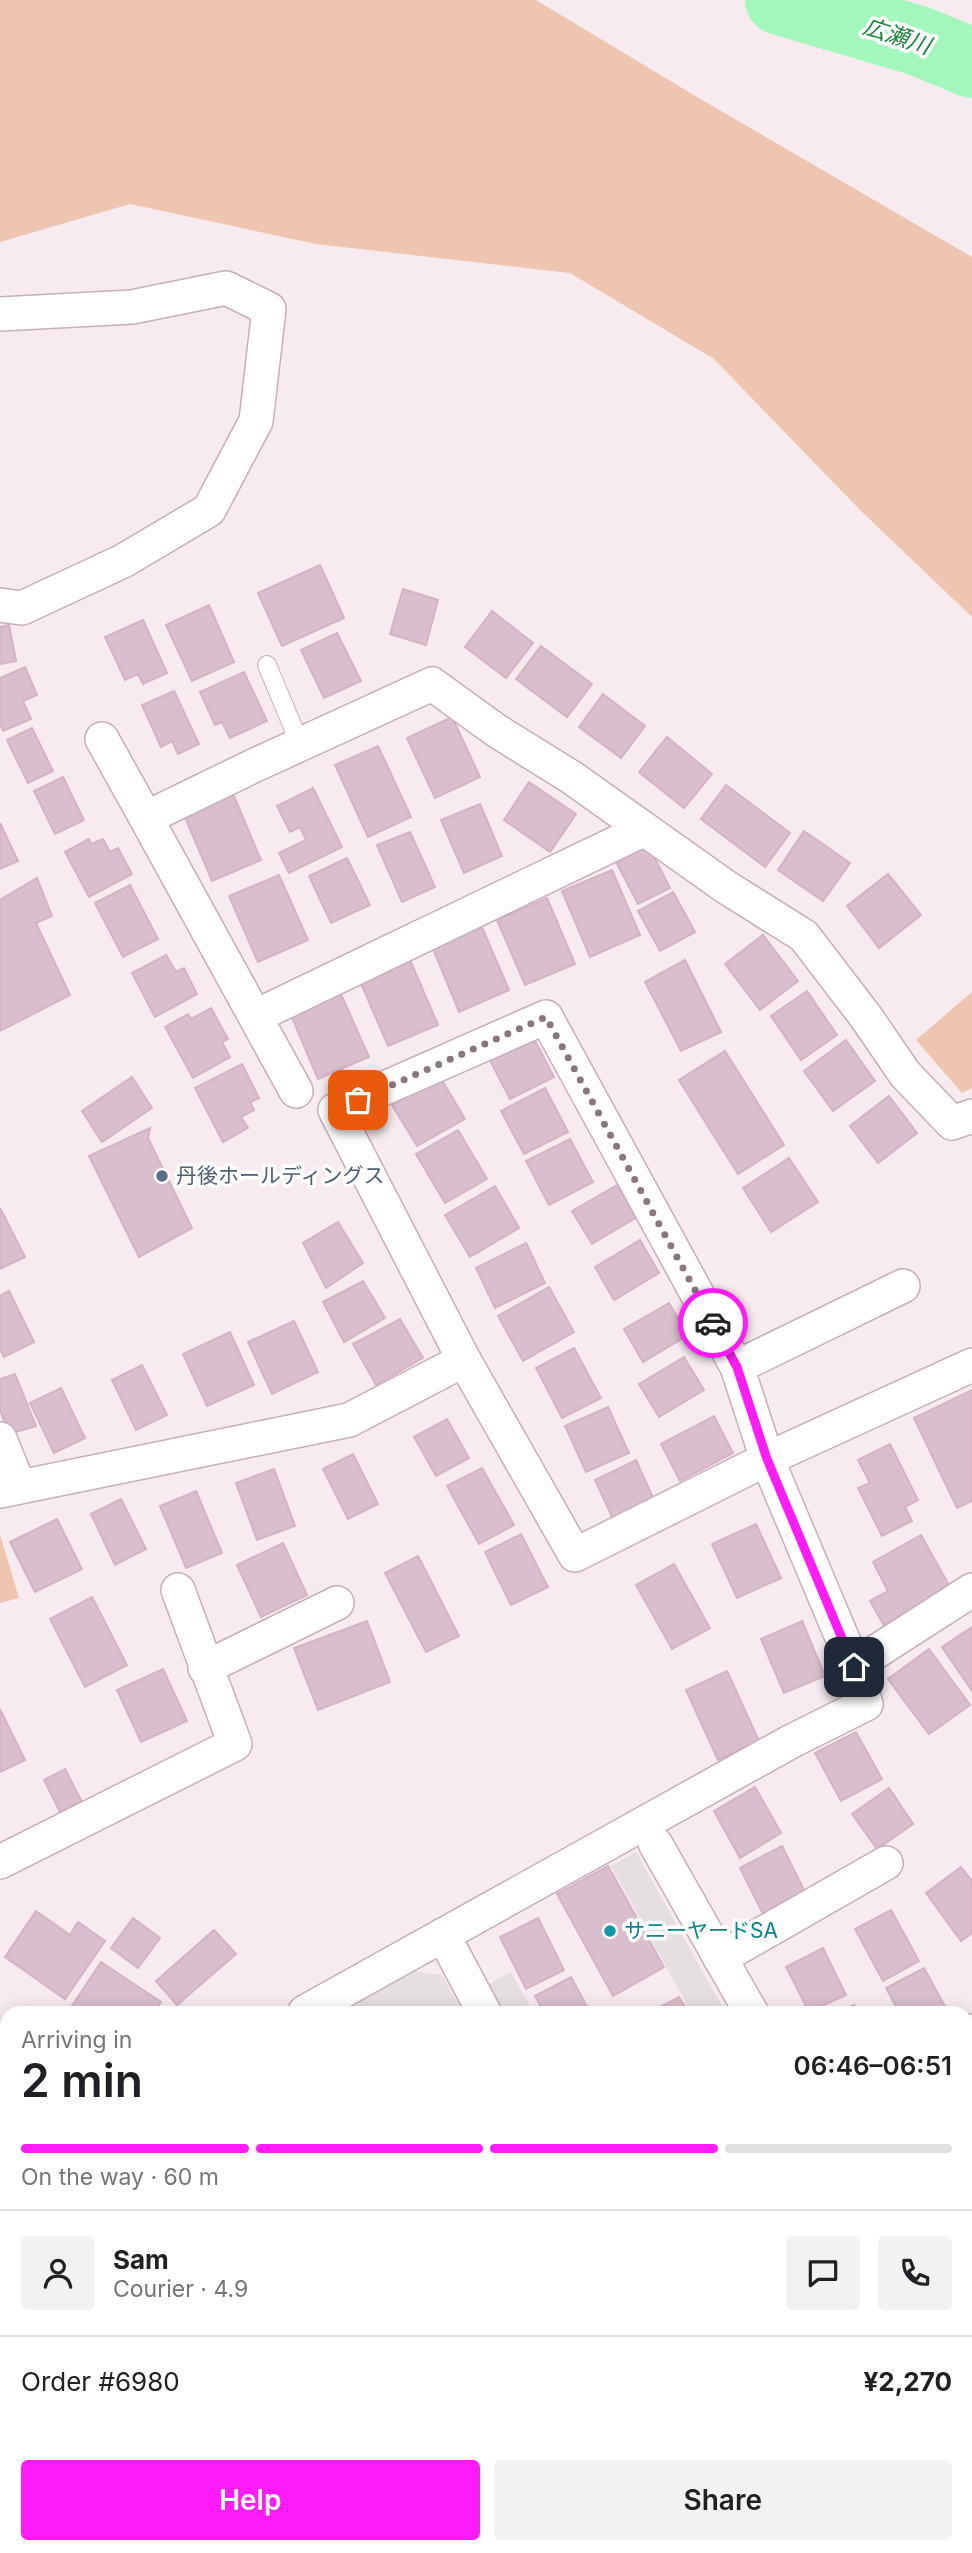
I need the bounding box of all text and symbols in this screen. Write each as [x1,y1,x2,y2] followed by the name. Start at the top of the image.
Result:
[860,12,937,61] water label: 広瀬川
[328,1070,388,1130] pin
[339,1081,377,1119] icon: bag
[176,1163,385,1188] place label: 丹後ホールディングス
[154,1168,170,1184] marker: 丹後ホールディングス
[678,1288,748,1358] courier
[694,1304,732,1342] icon: car
[824,1637,884,1697] pin
[835,1648,873,1686] icon: home
[624,1918,778,1943] place label: サニーヤードSA
[602,1923,618,1939] marker: サニーヤードSA
[21,2026,132,2054] text: Arriving in
[794,2050,952,2081] text: 06:46–06:51
[21,2052,143,2108] text: 2 min
[21,2163,219,2191] text: On the way · 60 m
[21,2236,95,2310] button: person
[786,2236,860,2310] button: chat
[878,2236,952,2310] button: phone
[113,2244,169,2275] text: Sam
[113,2275,248,2303] text: Courier · 4.9
[21,2366,180,2397] text: Order #6980
[863,2366,952,2397] text: ¥2,270
[21,2460,480,2540] button: Help
[494,2460,952,2540] button: Share

